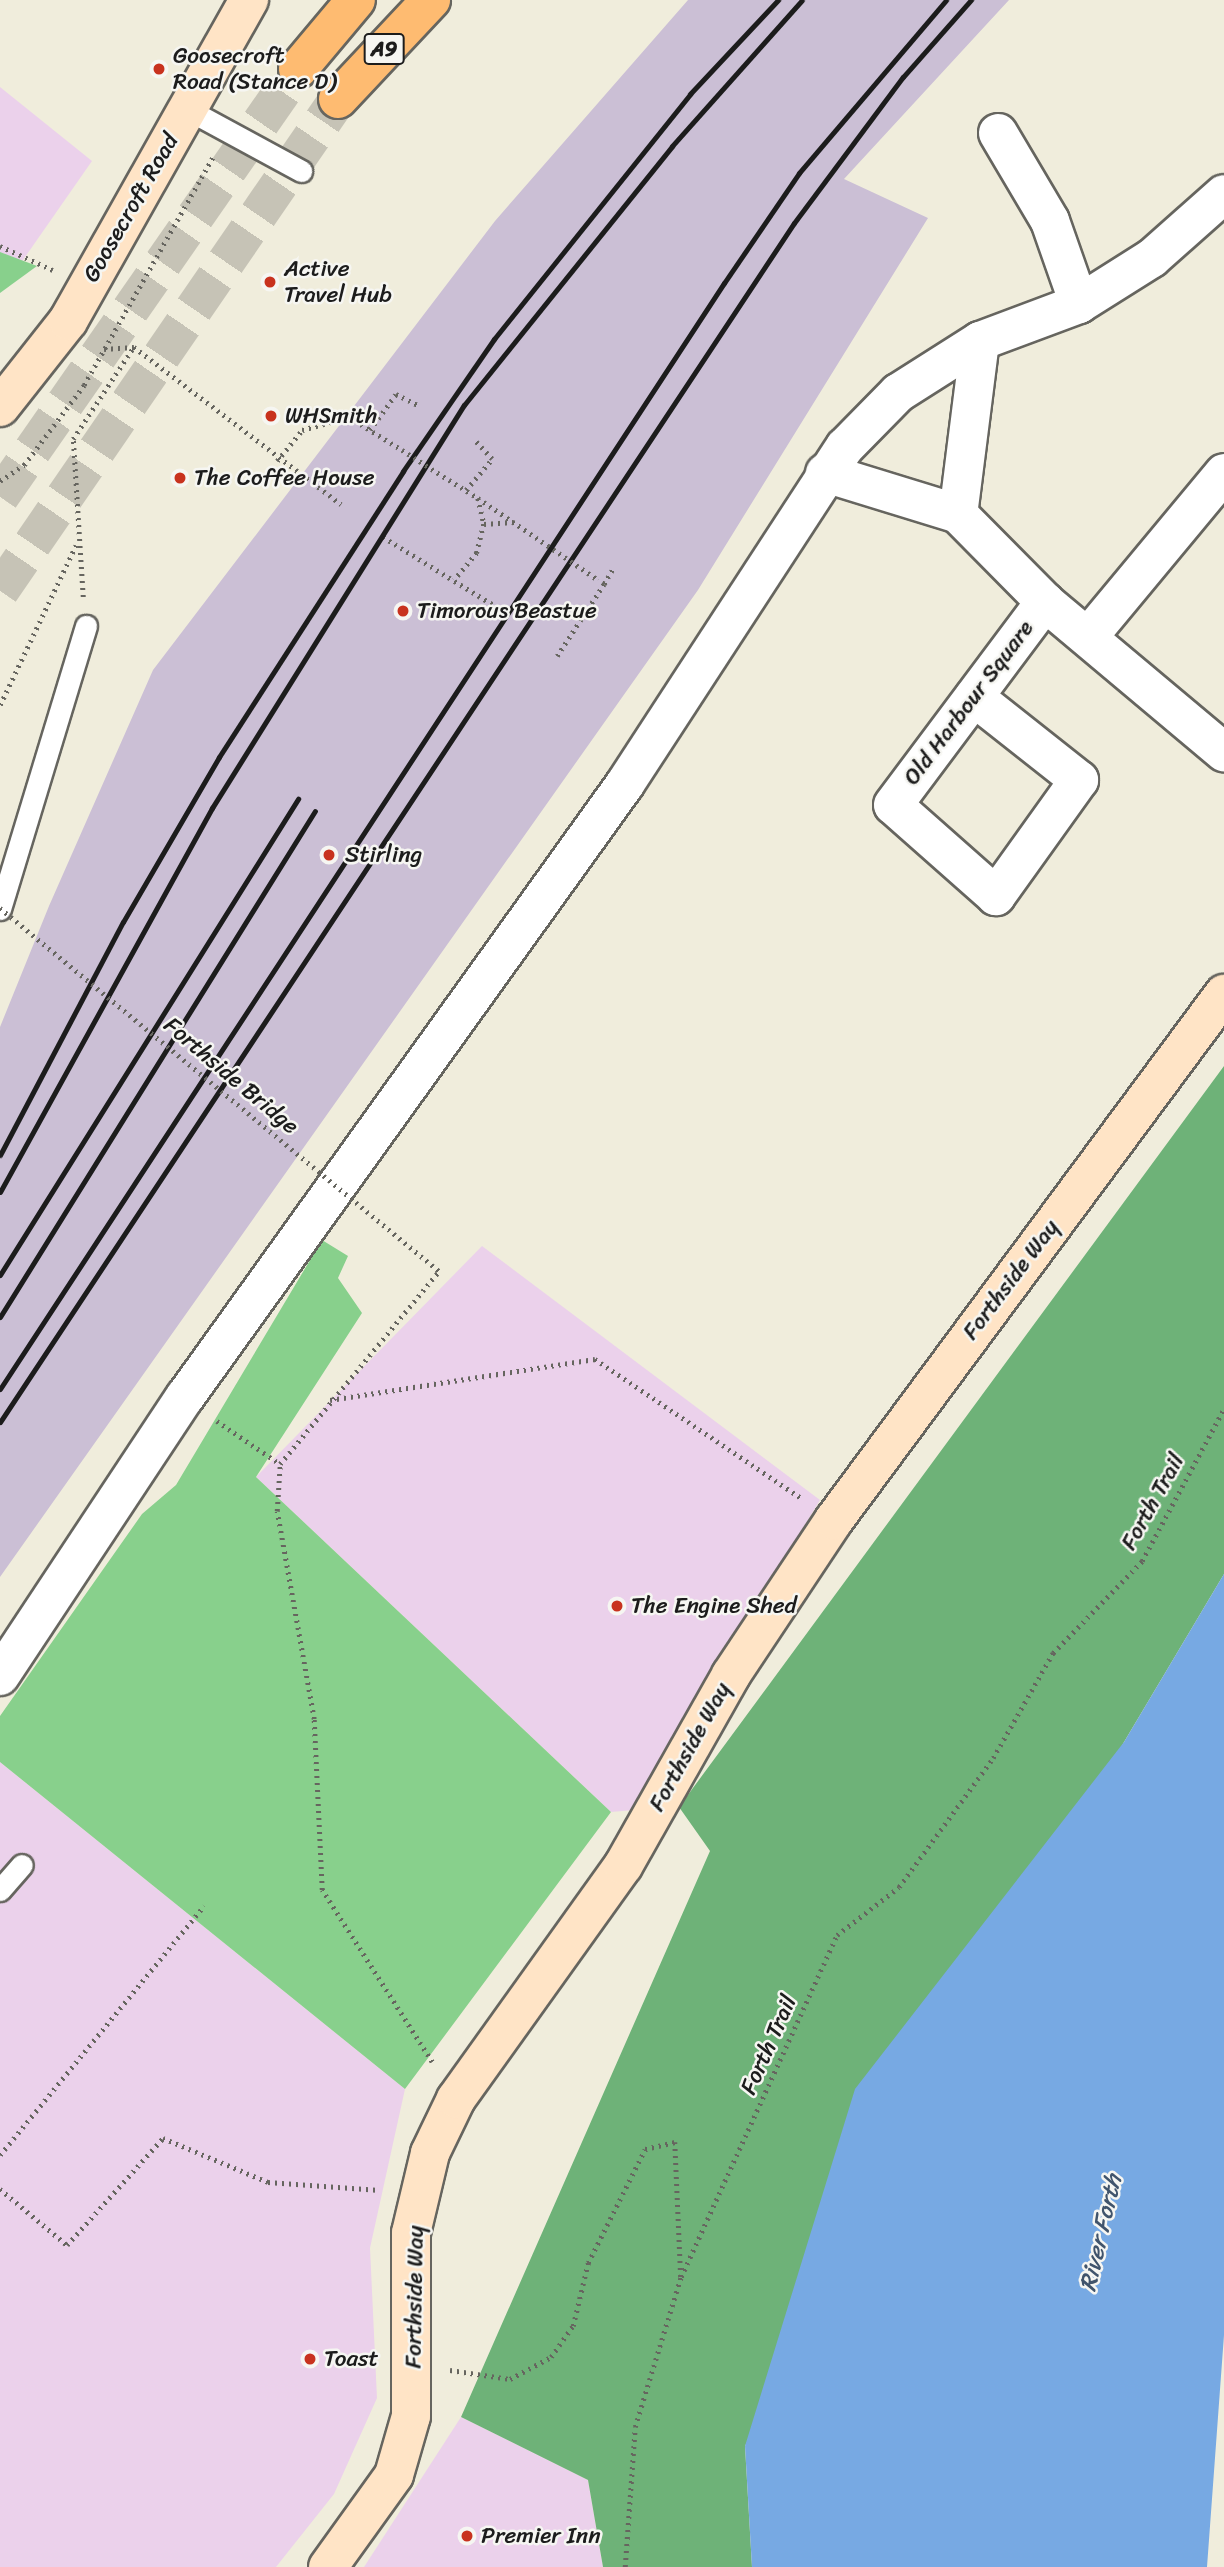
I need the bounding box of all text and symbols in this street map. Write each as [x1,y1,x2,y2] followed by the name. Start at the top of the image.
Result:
[363,32,405,66] road number: A9
[173,42,336,96] place label: Goosecroft Road (Stance D)
[151,61,167,77] marker: Goosecroft Road (Stance D)
[77,129,185,287] street label: Goosecroft Road
[284,255,392,309] place label: Active Travel Hub
[262,274,278,290] marker: Active Travel Hub
[285,402,377,430] place label: WHSmith
[263,408,279,424] marker: WHSmith
[194,464,374,492] place label: The Coffee House
[172,470,188,486] marker: The Coffee House
[417,597,597,625] place label: Timorous Beastue
[395,603,411,619] marker: Timorous Beastue
[898,615,1040,791] street label: Old Harbour Square
[345,841,422,869] place label: Stirling
[319,845,339,865] marker: Stirling
[158,1012,304,1140] street label: Forthside Bridge
[957,1215,1065,1345] street label: Forthside Way
[1115,1449,1191,1555] street label: Forth Trail
[631,1592,797,1620] place label: The Engine Shed
[609,1598,625,1614] marker: The Engine Shed
[643,1678,737,1816] street label: Forthside Way
[735,1991,803,2099] street label: Forth Trail
[1074,2172,1128,2294] water label: River Forth
[400,2225,430,2369] street label: Forthside Way
[324,2345,379,2373] place label: Toast
[302,2351,318,2367] marker: Toast
[481,2522,601,2550] place label: Premier Inn
[459,2528,475,2544] marker: Premier Inn

